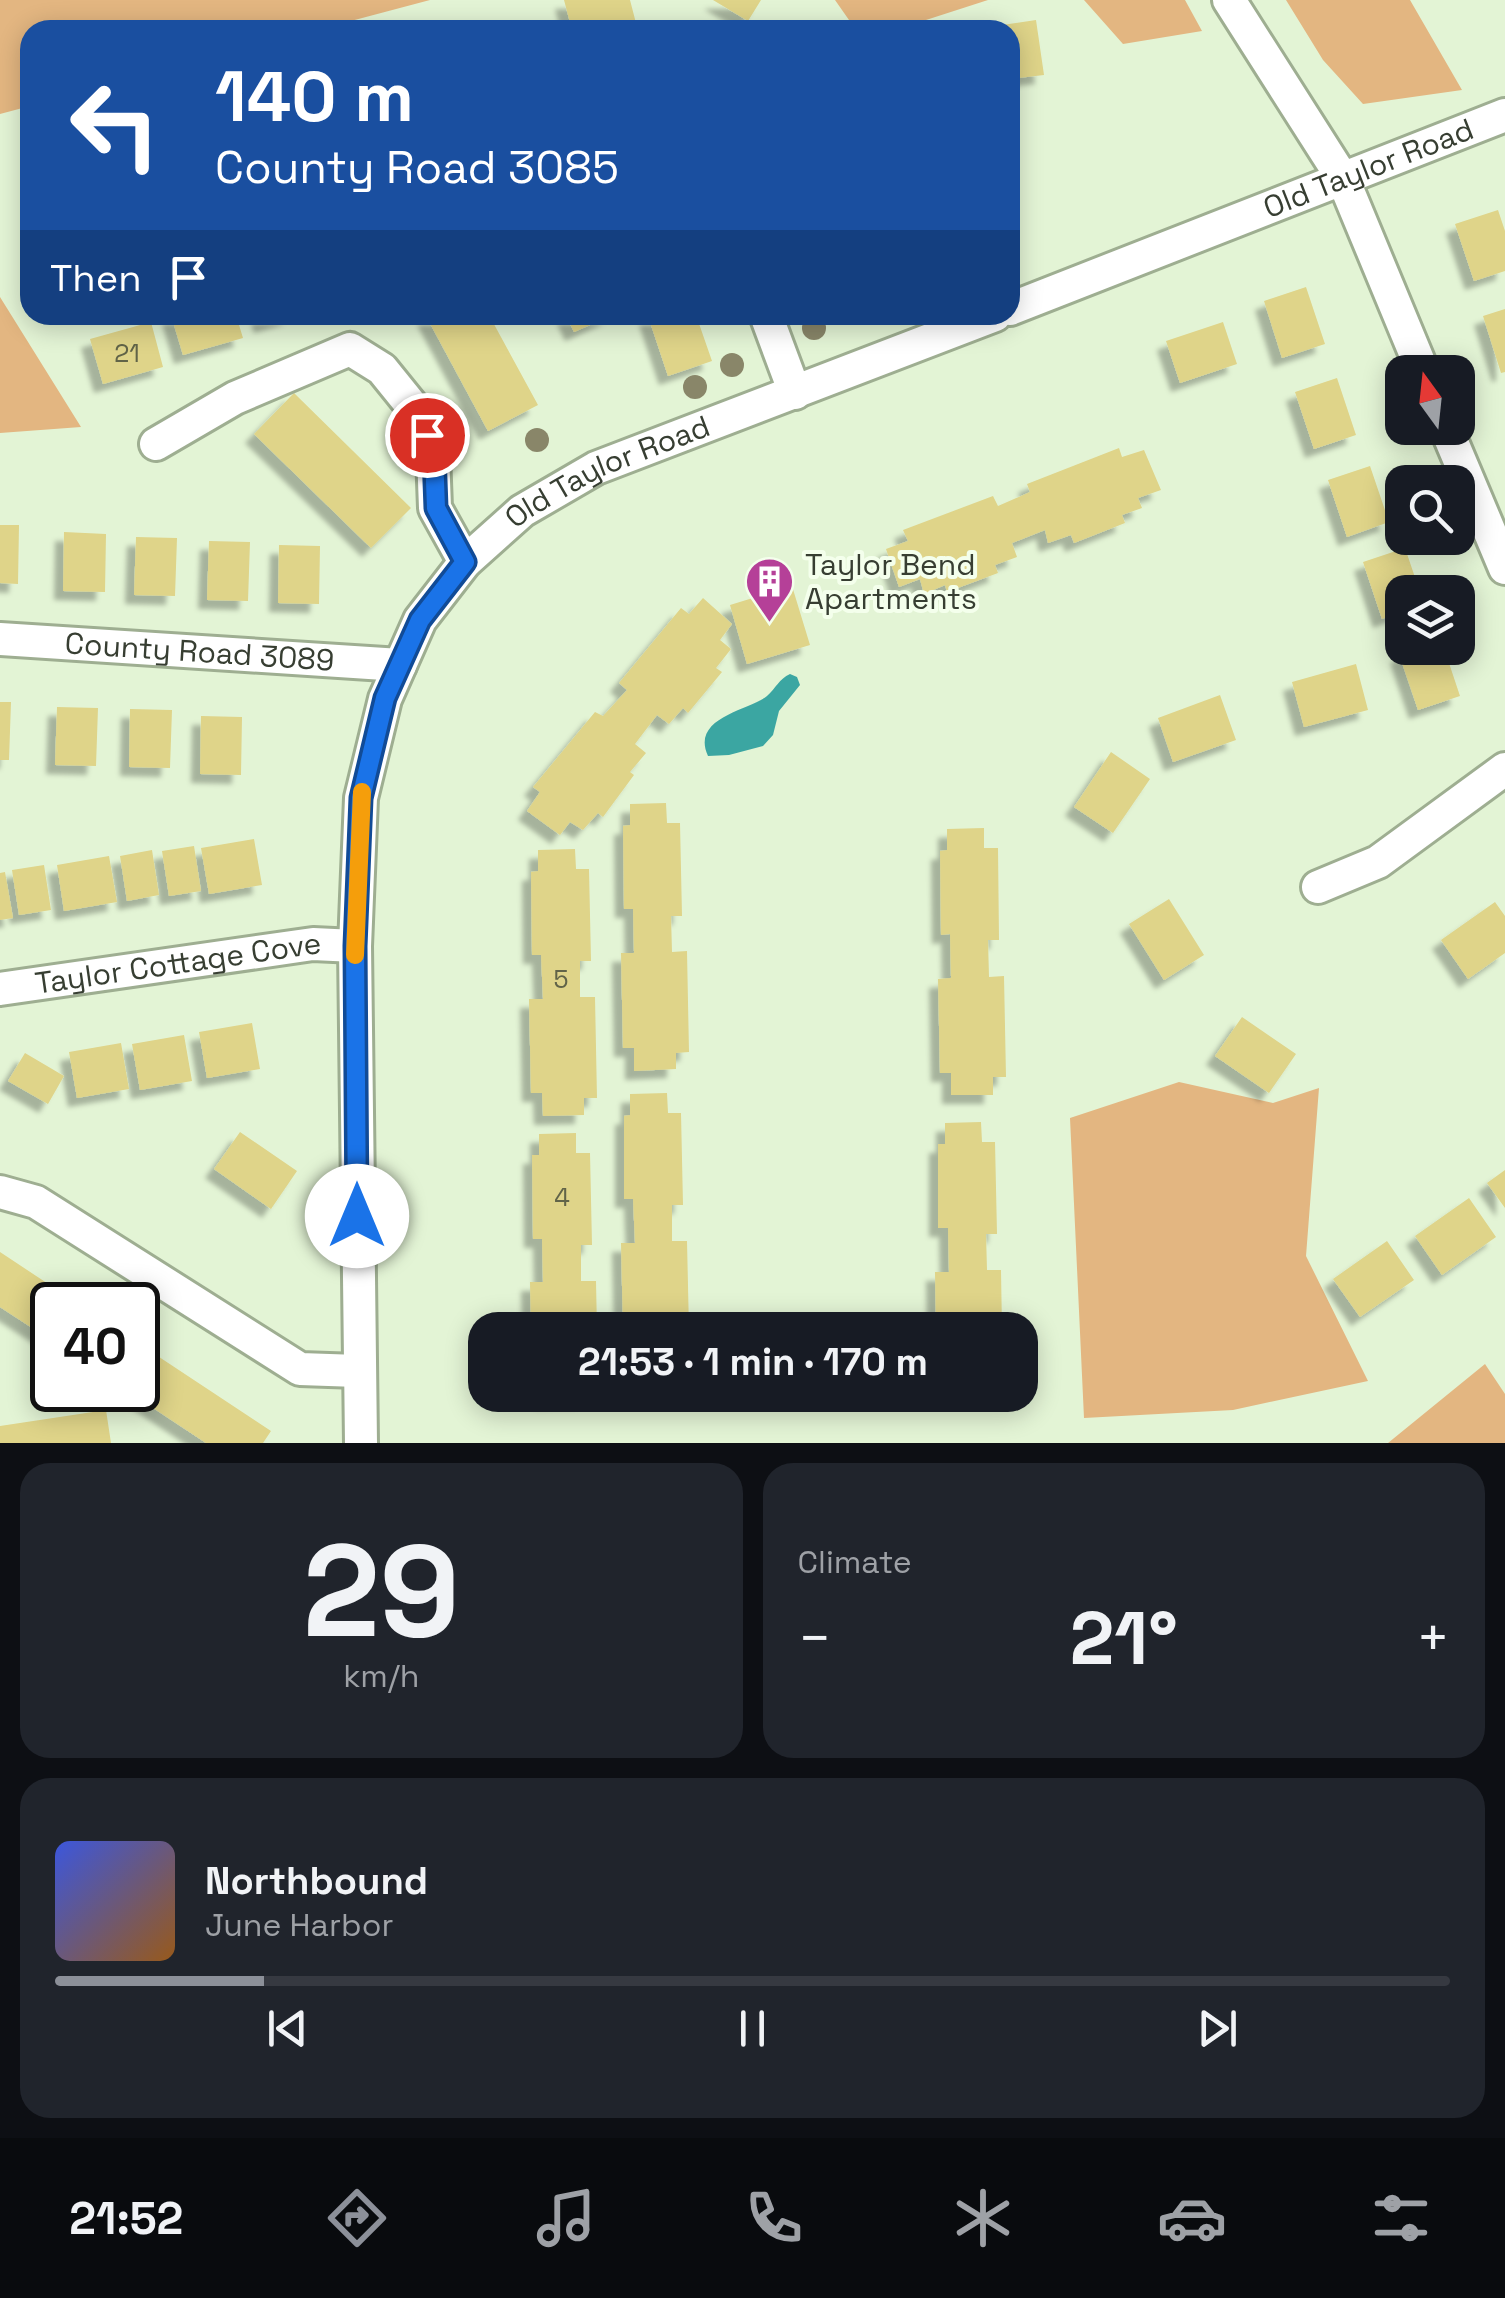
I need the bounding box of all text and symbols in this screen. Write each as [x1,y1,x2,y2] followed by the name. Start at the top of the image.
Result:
[215,52,414,141] text: 140 m
[50,60,180,190] icon: left
[1258,109,1479,227] street label: Old Taylor Road
[215,139,619,196] text: County Road 3085
[161,250,216,305] icon: arrive
[50,254,141,302] text: Then
[114,337,140,369] house number: 21
[1385,355,1475,445] north arrow
[1385,355,1475,665] map controls
[385,393,470,478] pin
[496,406,715,536] street label: Old Taylor Road
[400,408,455,463] icon: arrive
[1385,465,1475,555] button: search
[805,545,977,618] place label: Taylor Bend Apartments
[744,556,796,624] building icon: Taylor Bend Apartments
[1385,575,1475,665] button: layers
[64,623,336,680] street label: County Road 3089
[32,923,324,1003] street label: Taylor Cottage Cove
[554,963,568,995] house number: 5
[305,1164,409,1268] position arrow
[554,1181,570,1213] house number: 4
[30,1282,160,1412] speed limit sign: 40
[578,1338,928,1386] text: 21:53 · 1 min · 170 m
[303,1508,460,1674] text: 29
[798,1542,912,1582] text: Climate
[1070,1590,1178,1686] text: 21°
[798,1603,832,1673] text: −
[1416,1603,1450,1673] text: +
[343,1656,419,1696] text: km/h
[205,1857,428,1905] text: Northbound
[205,1905,393,1945] text: June Harbor
[260,2001,315,2056] icon: previous
[725,2001,780,2056] icon: pause
[1190,2001,1245,2056] icon: next
[322,2183,392,2253] icon: directions
[531,2183,601,2253] icon: music
[739,2183,809,2253] icon: phone
[948,2183,1018,2253] icon: climate
[1157,2183,1227,2253] icon: car
[1366,2183,1436,2253] icon: filters
[69,2190,183,2247] text: 21:52

